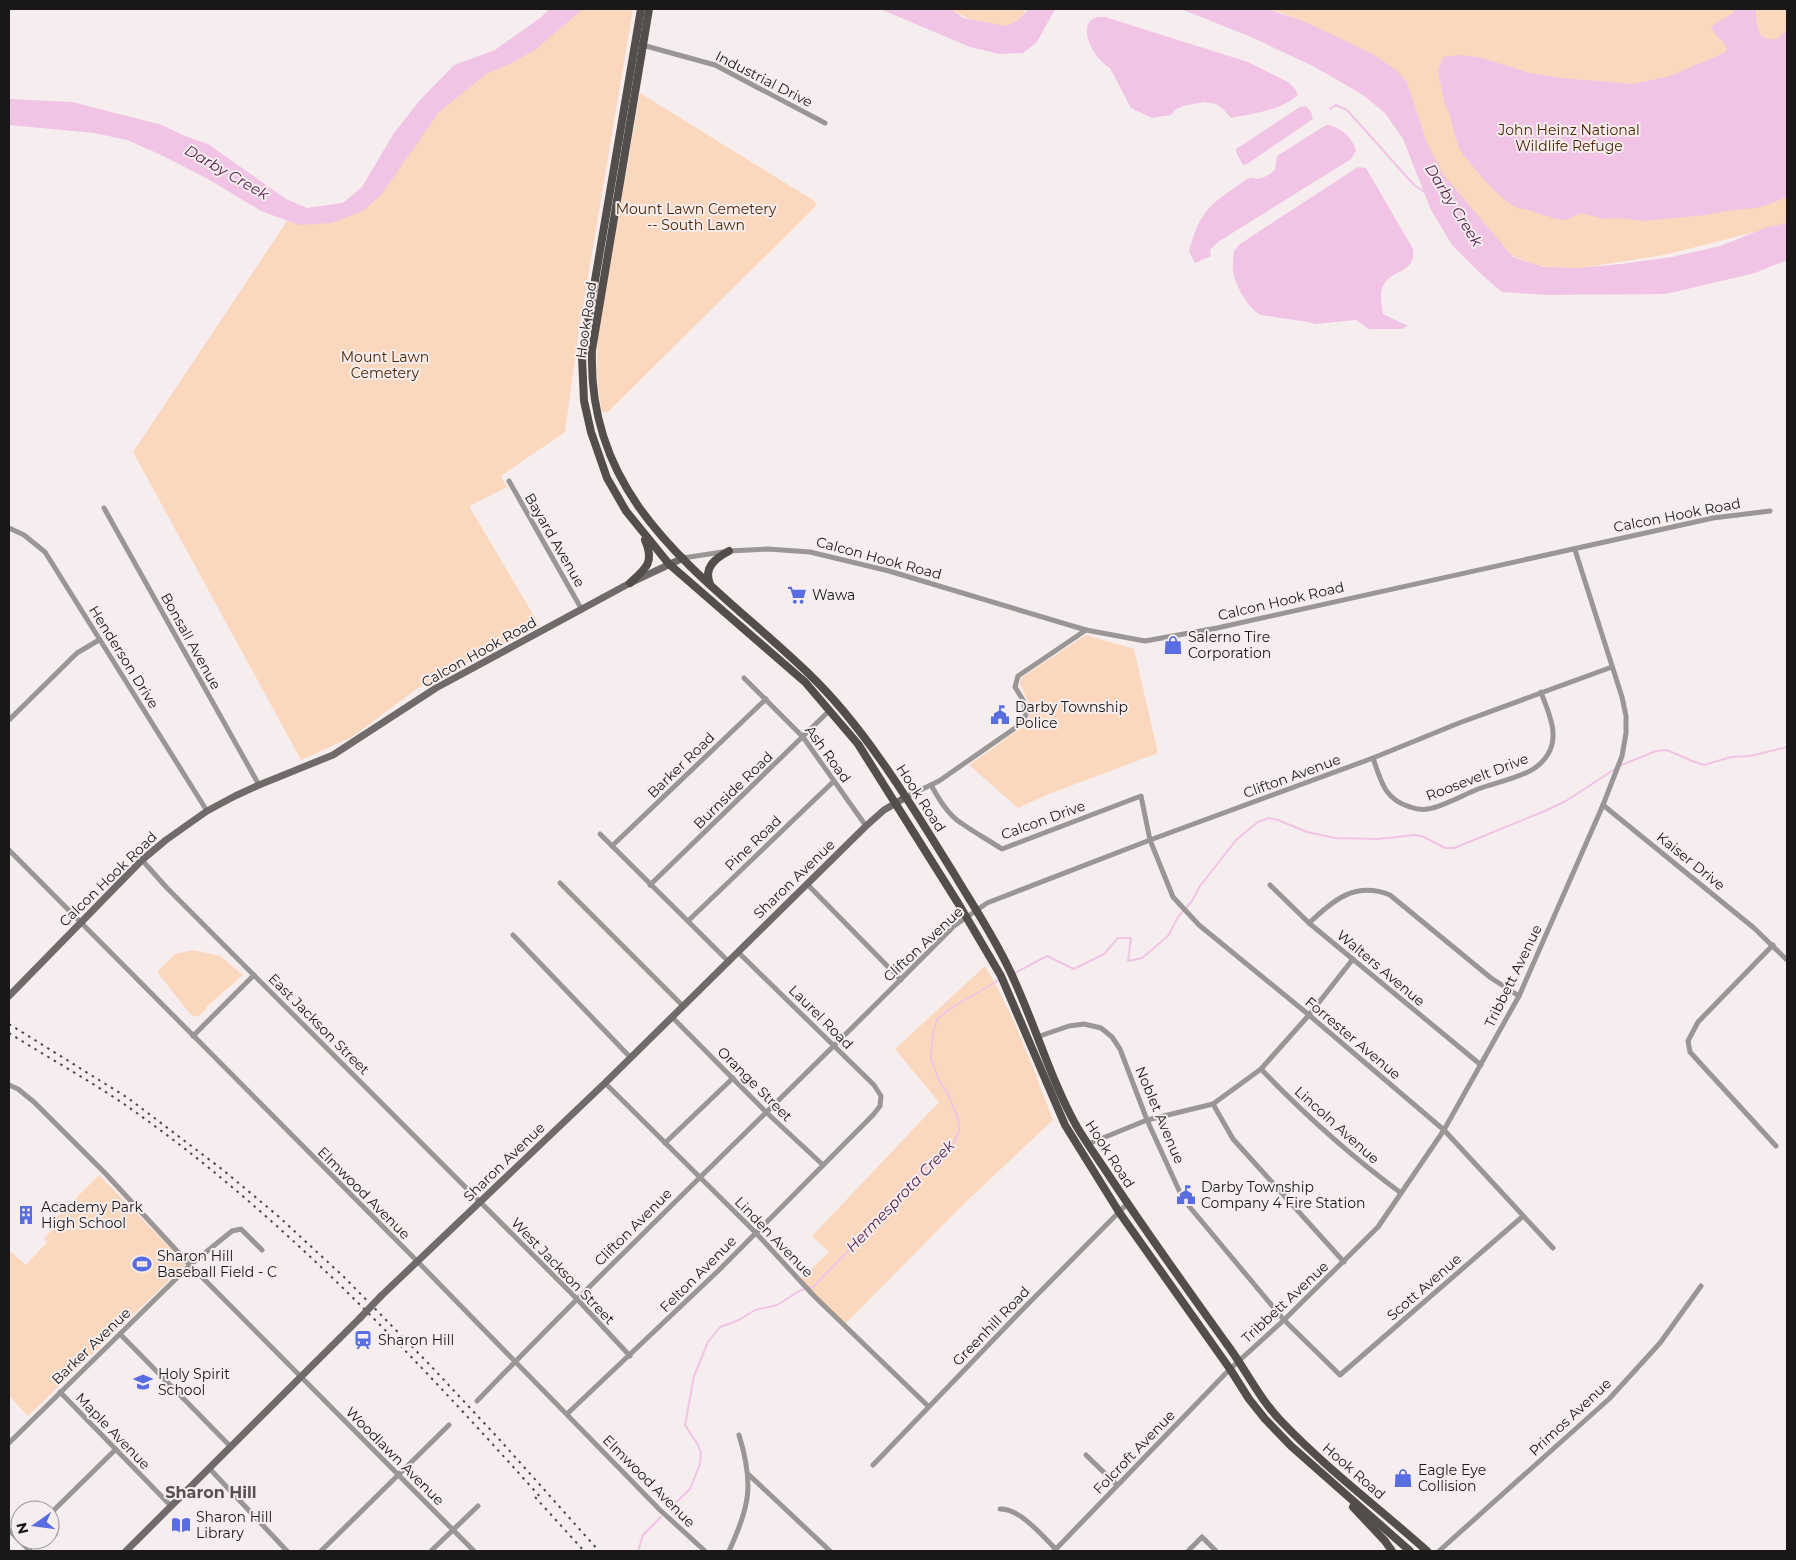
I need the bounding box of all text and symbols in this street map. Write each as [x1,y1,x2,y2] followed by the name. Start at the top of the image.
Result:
[712,47,816,111] street label: Industrial Drive
[1497,121,1640,155] park label: John Heinz National Wildlife Refuge
[181,140,273,204] water label: Darby Creek
[1421,160,1488,251] water label: Darby Creek
[616,200,777,234] park label: Mount Lawn Cemetery -- South Lawn
[572,280,600,360] street label: Hook Road
[341,348,429,382] park label: Mount Lawn Cemetery
[521,490,589,590] street label: Bayard Avenue
[1612,494,1742,536] street label: Calcon Hook Road
[814,533,944,583] street label: Calcon Hook Road
[1216,578,1346,624] street label: Calcon Hook Road
[786,584,808,606] supermarket icon: Wawa
[812,586,855,604] place label: Wawa
[157,589,225,693] street label: Bonsall Avenue
[85,602,163,712] street label: Henderson Drive
[418,613,540,691] street label: Calcon Hook Road
[1188,628,1271,662] place label: Salerno Tire Corporation
[1162,634,1184,656] shop icon: Salerno Tire Corporation
[1015,698,1128,732] place label: Darby Township Police
[989,704,1011,726] public building icon: Darby Township Police
[801,722,855,786] street label: Ash Road
[644,728,718,802] street label: Barker Road
[689,747,777,833] street label: Burnside Road
[1423,749,1531,805] street label: Roosevelt Drive
[1241,750,1343,802] street label: Clifton Avenue
[892,761,950,835] street label: Hook Road
[998,796,1088,844] street label: Calcon Drive
[721,812,785,874] street label: Pine Road
[55,828,161,930] street label: Calcon Hook Road
[1653,828,1729,894] street label: Kaiser Drive
[749,836,839,922] street label: Sharon Avenue
[879,903,967,985] street label: Clifton Avenue
[1480,922,1546,1030] street label: Tribbett Avenue
[1333,926,1429,1010] street label: Walters Avenue
[265,970,374,1079] street label: East Jackson Street
[785,981,857,1053] street label: Laurel Road
[1301,993,1405,1083] street label: Forrester Avenue
[714,1043,796,1125] street label: Orange Street
[1131,1064,1189,1166] street label: Noblet Avenue
[1291,1082,1383,1168] street label: Lincoln Avenue
[1081,1117,1139,1191] street label: Hook Road
[459,1119,549,1205] street label: Sharon Avenue
[842,1135,959,1256] water label: Hermesprota Creek
[314,1143,414,1243] street label: Elmwood Avenue
[1201,1178,1365,1212] place label: Darby Township Company 4 Fire Station
[590,1184,676,1270] street label: Clifton Avenue
[1175,1184,1197,1206] public building icon: Darby Township Company 4 Fire Station
[731,1193,817,1281] street label: Linden Avenue
[41,1198,144,1232] place label: Academy Park High School
[15,1204,37,1226] building icon: Academy Park High School
[507,1214,619,1328] street label: West Jackson Street
[656,1232,740,1316] street label: Felton Avenue
[157,1247,277,1281] place label: Sharon Hill Baseball Field - C
[1383,1250,1465,1324] street label: Scott Avenue
[131,1253,153,1275] sports icon: Sharon Hill Baseball Field - C
[1238,1257,1332,1347] street label: Tribbett Avenue
[949,1282,1033,1370] street label: Greenhill Road
[48,1304,134,1388] street label: Barker Avenue
[352,1329,374,1351] station icon: Sharon Hill
[378,1331,454,1349] place label: Sharon Hill
[158,1365,230,1399] place label: Holy Spirit School
[132,1371,154,1393] school or university icon: Holy Spirit School
[1525,1374,1615,1460] street label: Primos Avenue
[72,1389,154,1473] street label: Maple Avenue
[342,1403,448,1509] street label: Woodlawn Avenue
[1089,1406,1179,1498] street label: Folcroft Avenue
[599,1431,699,1531] street label: Elmwood Avenue
[1319,1439,1389,1503] street label: Hook Road
[1418,1461,1486,1495] place label: Eagle Eye Collision
[1392,1467,1414,1489] shop icon: Eagle Eye Collision
[165,1483,257,1502] district label: Sharon Hill
[10,1500,60,1550] north arrow
[196,1508,272,1542] place label: Sharon Hill Library
[170,1514,192,1536] library icon: Sharon Hill Library
[12,1520,32,1536] text: N

